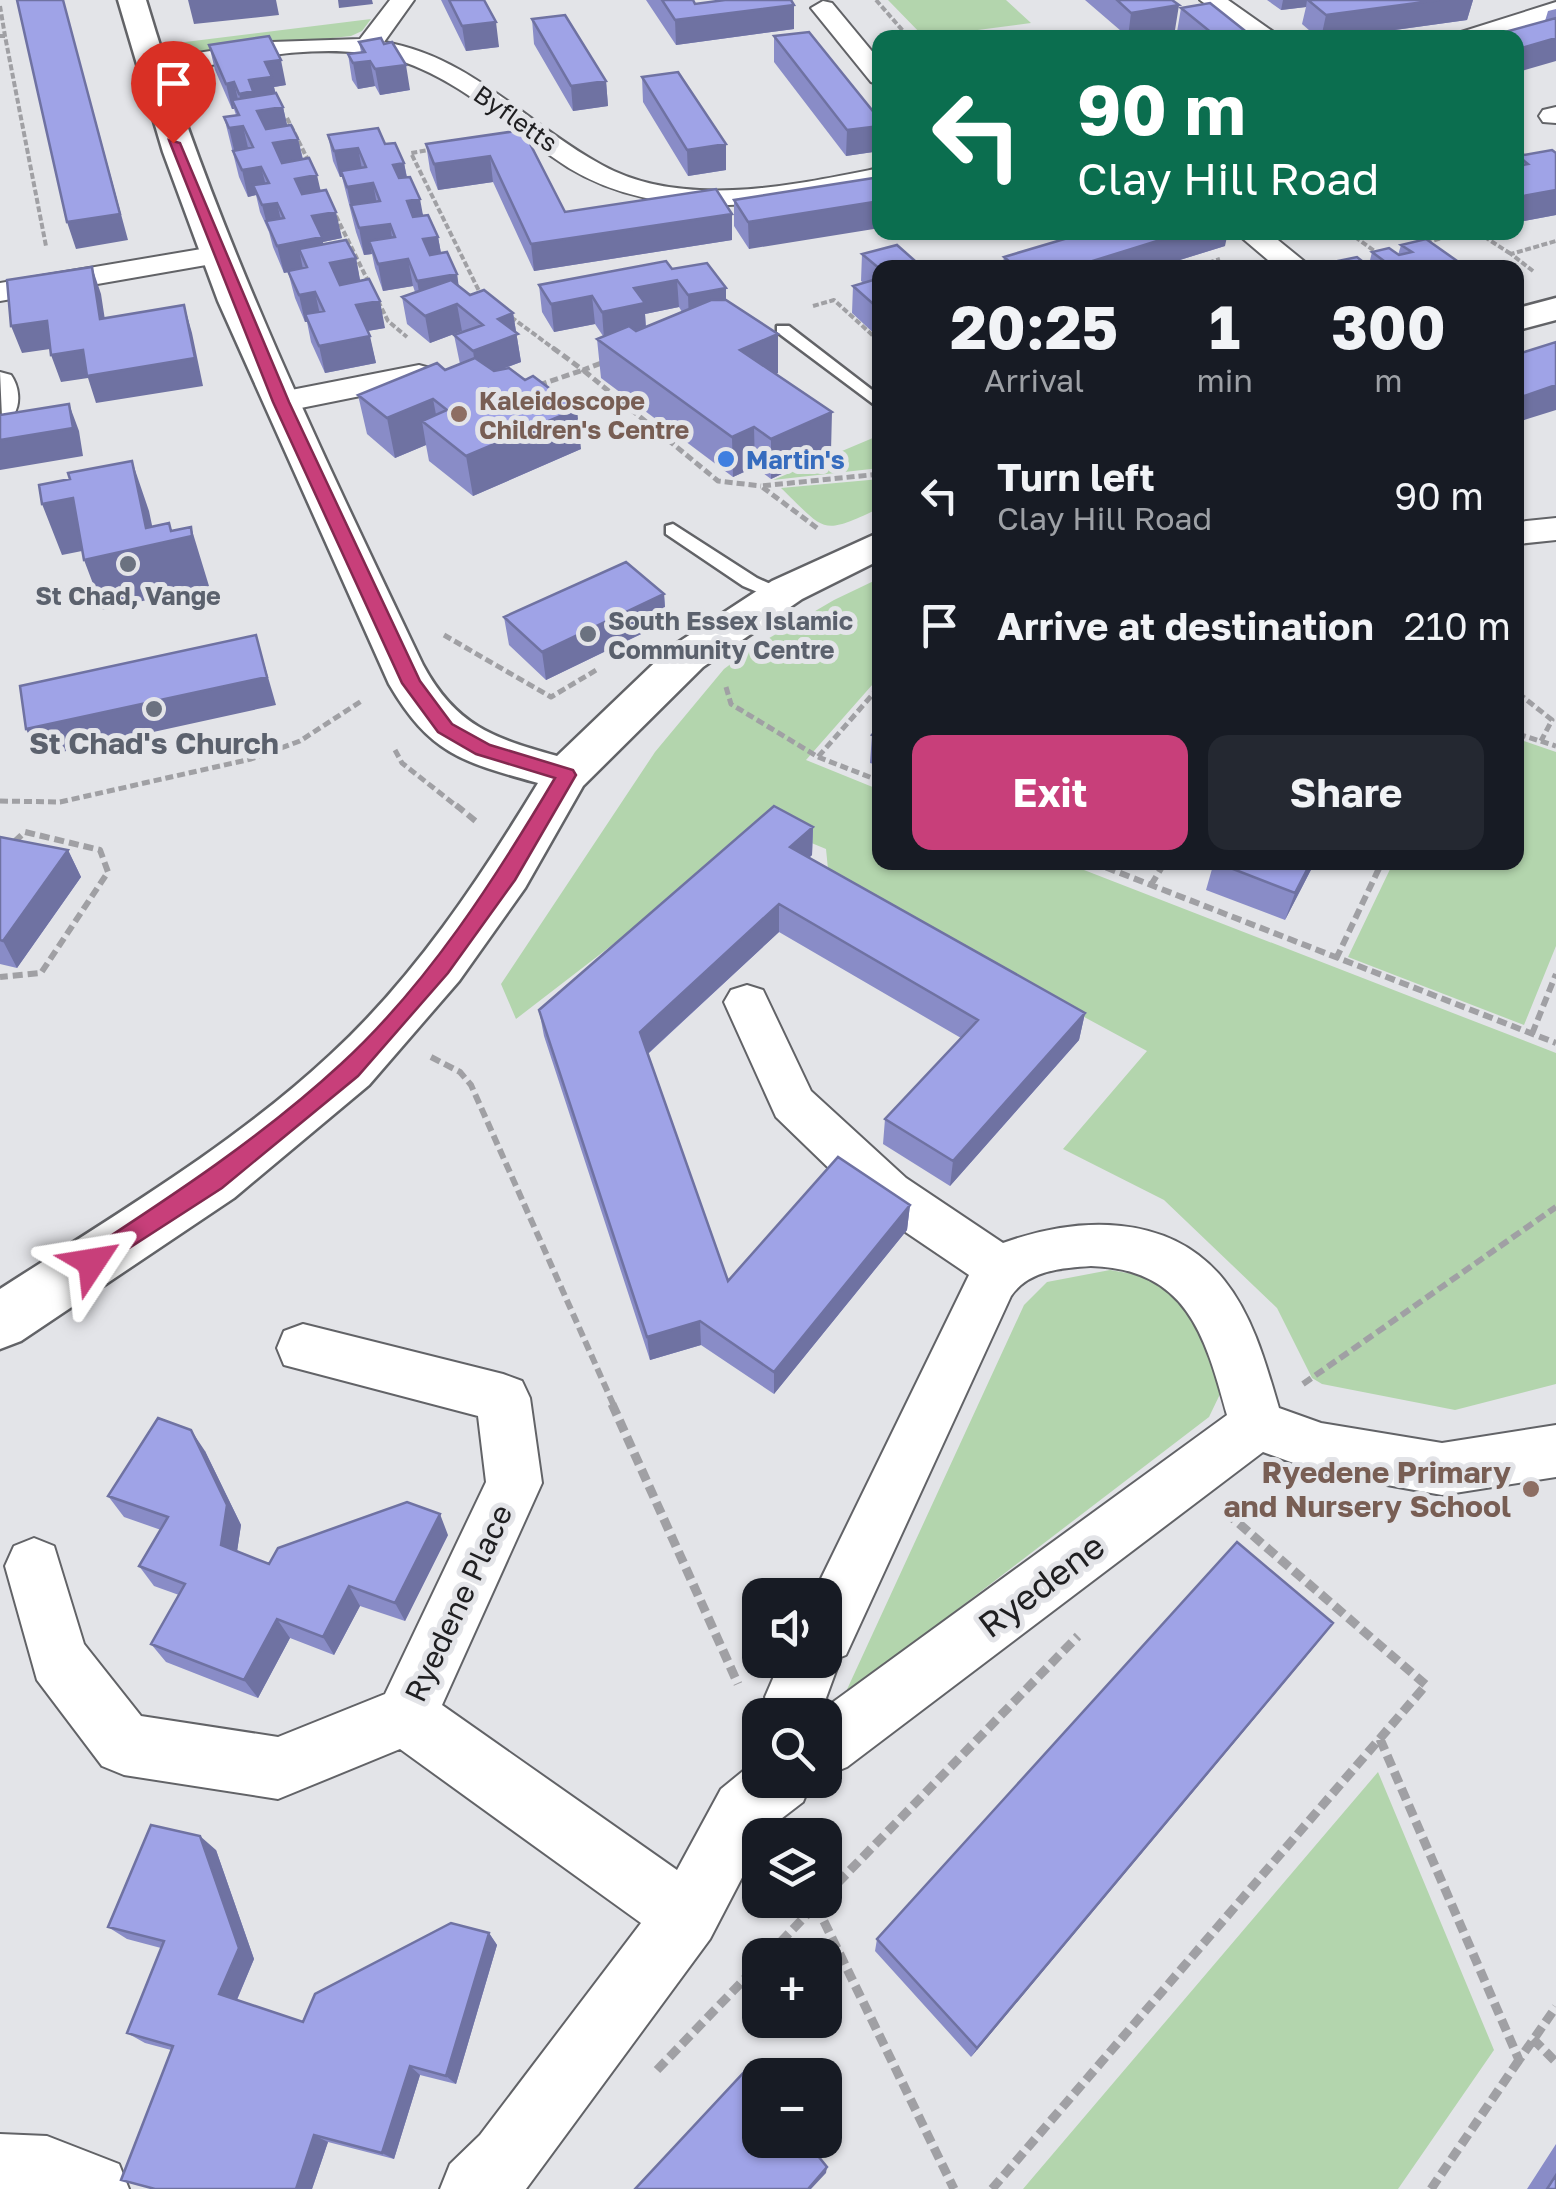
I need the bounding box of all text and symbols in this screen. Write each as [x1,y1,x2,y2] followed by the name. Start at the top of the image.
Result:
[131,41,216,144] pin
[146,56,201,111] icon: arrive
[1077,66,1246,150] text: 90 m
[912,70,1042,200] icon: left
[468,78,564,158] street label: Byfletts
[1077,151,1380,205] text: Clay Hill Road
[950,290,1118,362] text: 20:25
[1209,290,1240,362] text: 1
[1331,290,1446,362] text: 300
[984,361,1084,399] text: Arrival
[1196,361,1253,399] text: min
[1374,361,1403,399] text: m
[479,385,689,445] place label: Kaleidoscope Children's Centre
[448,403,470,425] marker: Kaleidoscope Children's Centre
[746,444,845,475] place label: Martin's
[715,448,737,470] marker: Martin's
[997,454,1155,499] text: Turn left
[912,468,967,523] icon: left
[1394,473,1484,518] text: 90 m
[997,499,1212,537] text: Clay Hill Road
[117,553,139,575] marker: St Chad, Vange
[35,580,221,611] place label: St Chad, Vange
[912,598,967,653] icon: arrive
[997,603,1374,648] text: Arrive at destination
[1404,603,1511,648] text: 210 m
[608,605,853,665] place label: South Essex Islamic Community Centre
[577,623,599,645] marker: South Essex Islamic Community Centre
[143,698,165,720] marker: St Chad's Church
[29,725,279,761] place label: St Chad's Church
[912,735,1188,850] button: Exit
[1208,735,1484,850] button: Share
[40,1210,144,1314] position arrow
[1223,1454,1511,1524] place label: Ryedene Primary and Nursery School
[1520,1478,1542,1500] marker: Ryedene Primary and Nursery School
[397,1499,519,1707] street label: Ryedene Place
[970,1524,1112,1646] street label: Ryedene
[742,1578,842,2158] map controls
[742,1578,842,1678] button: sound
[742,1698,842,1798] button: search
[742,1818,842,1918] button: layers
[742,1938,842,2038] button: +
[742,2058,842,2158] button: −

